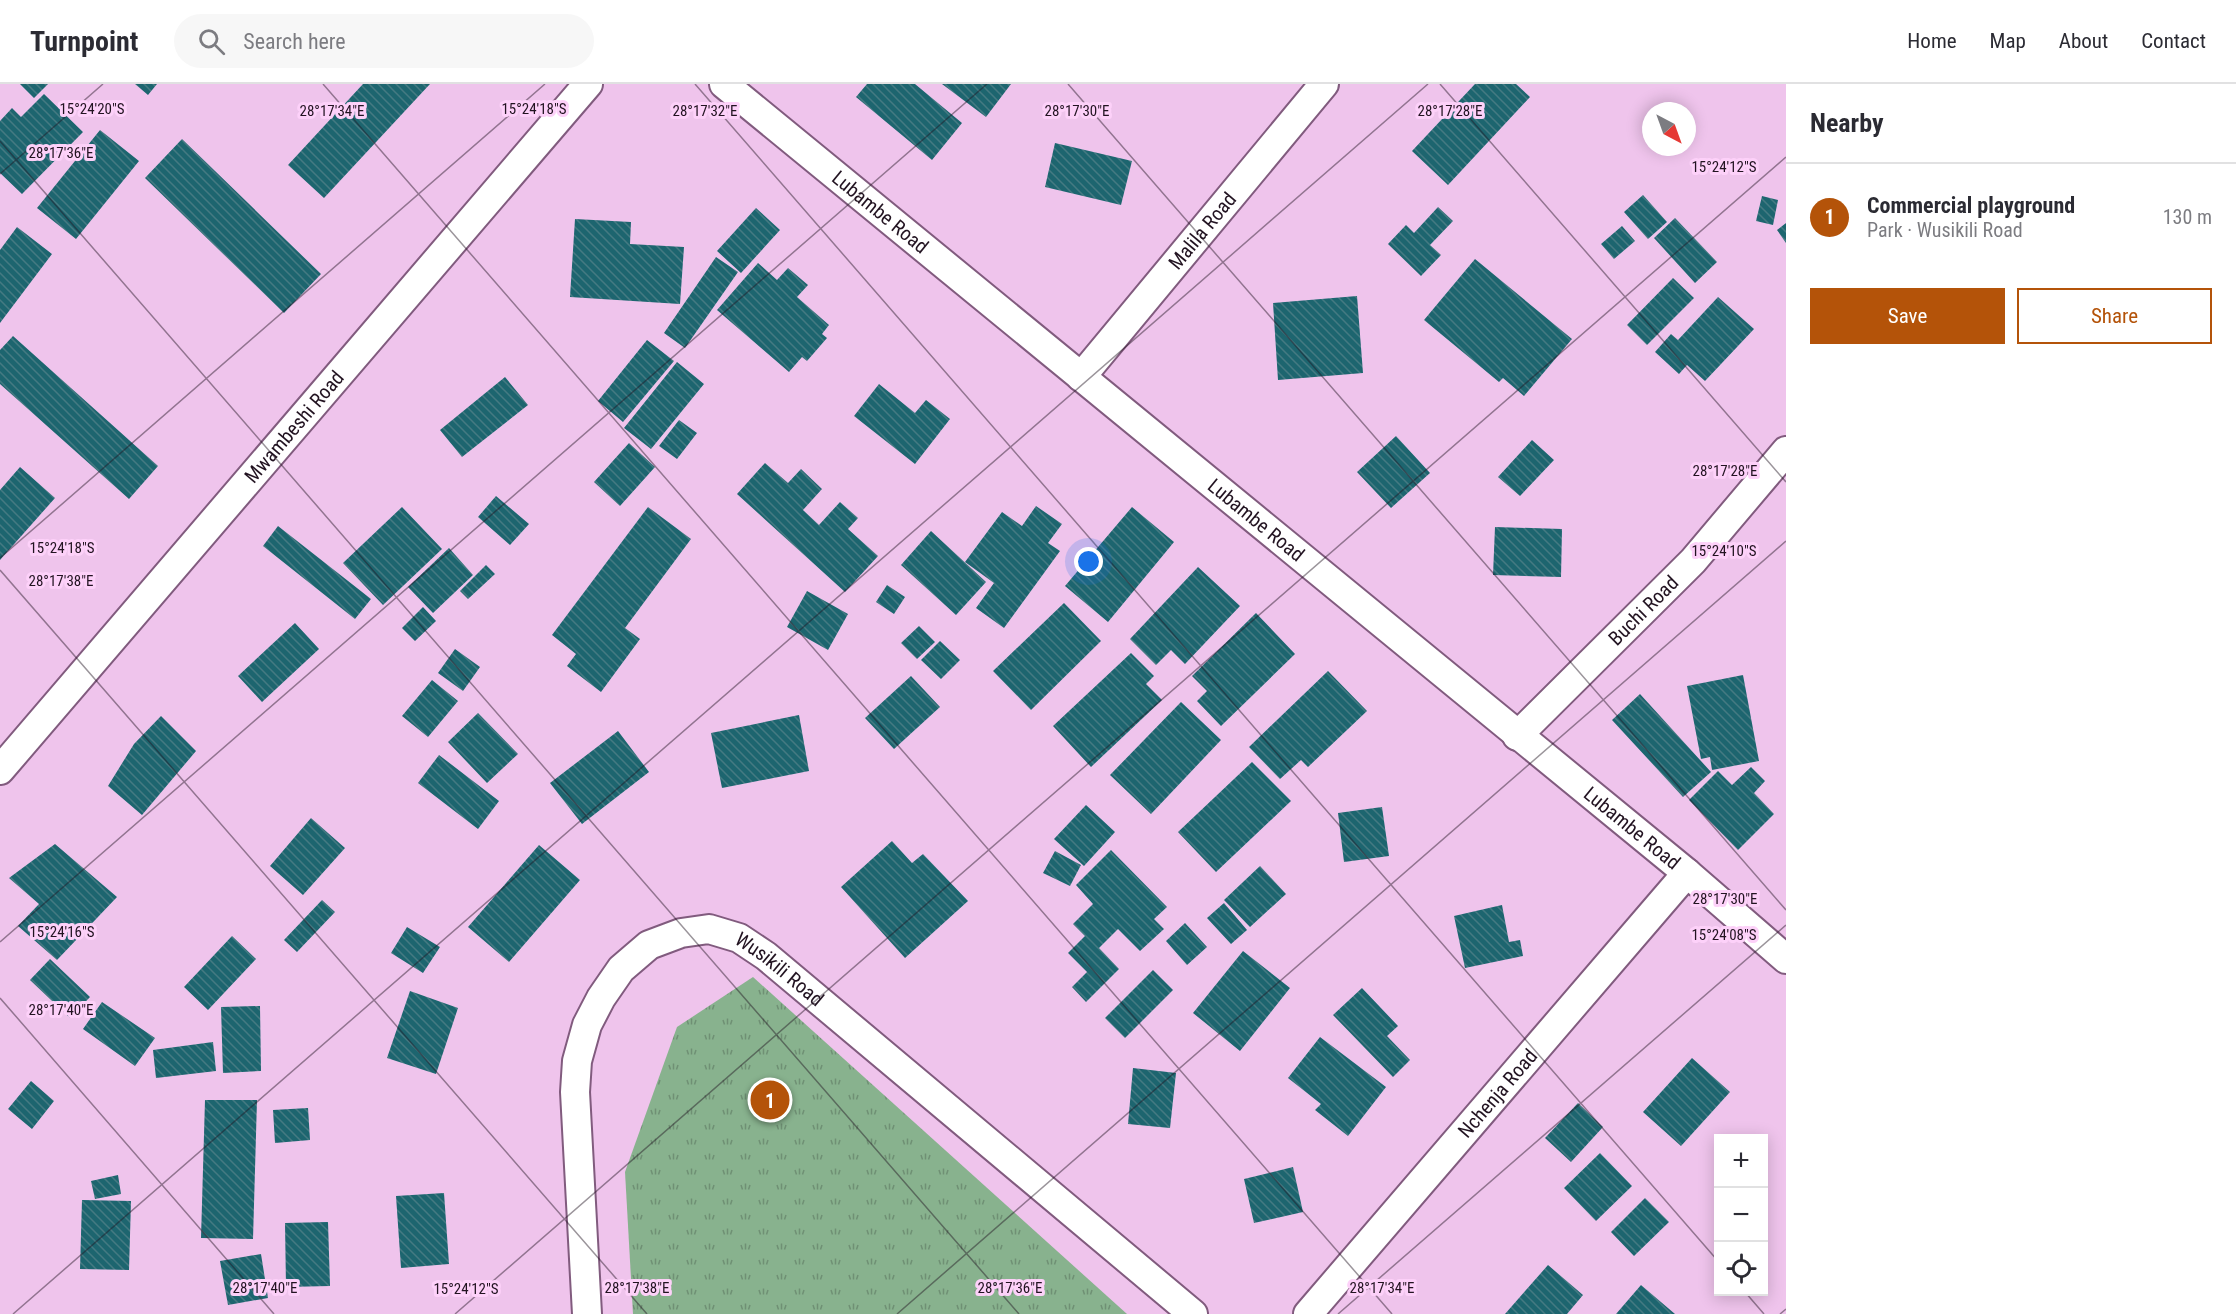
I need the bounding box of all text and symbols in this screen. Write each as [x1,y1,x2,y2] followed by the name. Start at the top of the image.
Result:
[174,14,594,68] search box
[30,25,138,58] text: Turnpoint
[195,25,228,58] icon: search
[243,29,346,54] text: Search here
[1907,29,1957,53] text: Home
[1990,29,2026,53] text: Map
[2059,29,2108,53] text: About
[2141,29,2206,53] text: Contact
[59,100,125,118] text: 15°24'20"S
[501,100,567,118] text: 15°24'18"S
[300,102,364,120] text: 28°17'34"E
[673,102,737,120] text: 28°17'32"E
[1045,102,1109,120] text: 28°17'30"E
[1418,102,1482,120] text: 28°17'28"E
[1642,102,1696,156] north arrow
[1810,108,1884,138] text: Nearby
[29,144,93,162] text: 28°17'36"E
[1691,158,1757,176] text: 15°24'12"S
[827,166,933,258] street label: Lubambe Road
[1163,187,1241,274] street label: Malila Road
[1867,193,2075,218] text: Commercial playground
[1824,205,1835,229] text: 1
[2163,205,2212,229] text: 130 m
[1867,218,2023,242] text: Park · Wusikili Road
[1810,288,2005,344] button: Save
[2017,288,2212,344] button: Share
[239,366,349,488] street label: Mwambeshi Road
[1693,462,1757,480] text: 28°17'28"E
[1203,474,1309,566] street label: Lubambe Road
[29,539,95,557] text: 15°24'18"S
[1691,542,1757,560] text: 15°24'10"S
[1074,547,1103,576] your location
[1603,571,1683,650] street label: Buchi Road
[29,572,93,590] text: 28°17'38"E
[1579,782,1685,874] street label: Lubambe Road
[1693,890,1757,908] text: 28°17'30"E
[29,923,95,941] text: 15°24'16"S
[1691,926,1757,944] text: 15°24'08"S
[731,927,829,1011] street label: Wusikili Road
[29,1001,93,1019] text: 28°17'40"E
[1453,1044,1542,1143] street label: Nchenja Road
[750,1078,790,1122] pin: 1
[1714,1134,1768,1296] map controls
[1714,1134,1768,1188] button: +
[1714,1188,1768,1242] button: −
[1714,1242,1768,1296] button: locate
[233,1279,297,1297] text: 28°17'40"E
[605,1279,669,1297] text: 28°17'38"E
[978,1279,1042,1297] text: 28°17'36"E
[1350,1279,1414,1297] text: 28°17'34"E
[433,1280,499,1298] text: 15°24'12"S

